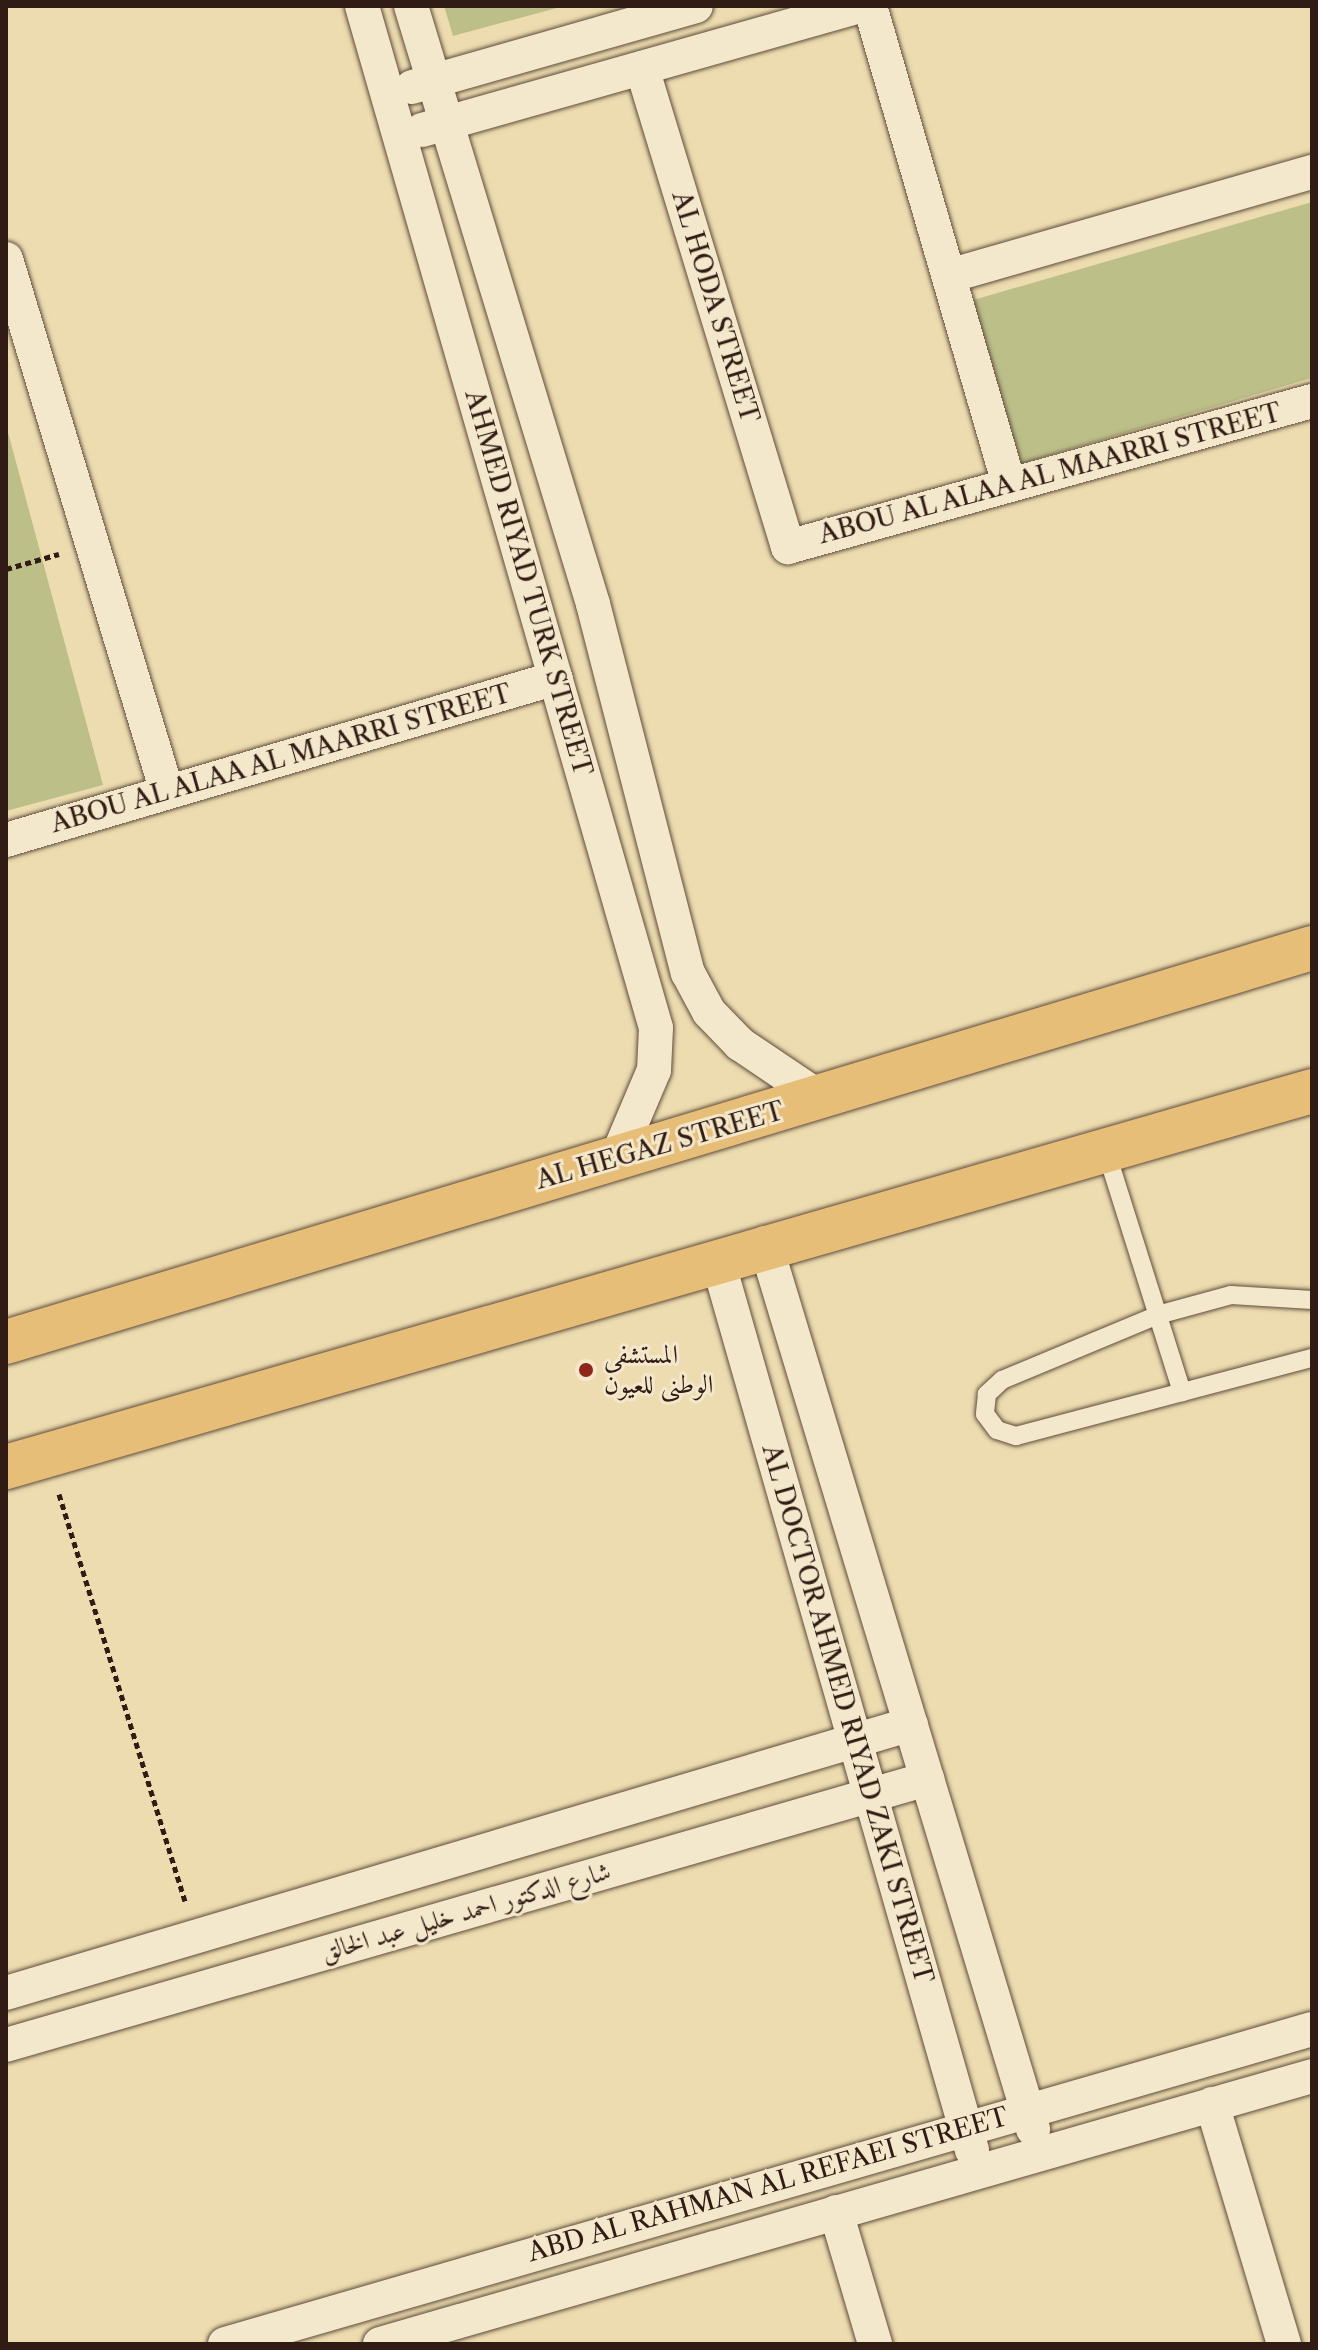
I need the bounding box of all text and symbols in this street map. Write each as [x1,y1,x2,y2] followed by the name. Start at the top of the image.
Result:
[665,187,765,427] street label: AL HODA STREET
[458,386,598,780] street label: AHMED RIYAD TURK STREET
[813,396,1287,552] street label: ABOU AL ALAA AL MAARRI STREET
[45,677,517,841] street label: ABOU AL ALAA AL MAARRI STREET
[532,1096,788,1196] street label: AL HEGAZ STREET
[604,1339,713,1400] place label: المستشفى الوطنى للعيون
[575,1359,597,1381] marker: المستشفى الوطنى للعيون
[755,1440,939,1988] street label: AL DOCTOR AHMED RIYAD ZAKI STREET
[318,1856,614,1968] street label: شارع الدكتور احمد خليل عبد الخالق
[522,2101,1014,2269] street label: ABD AL RAHMAN AL REFAEI STREET

